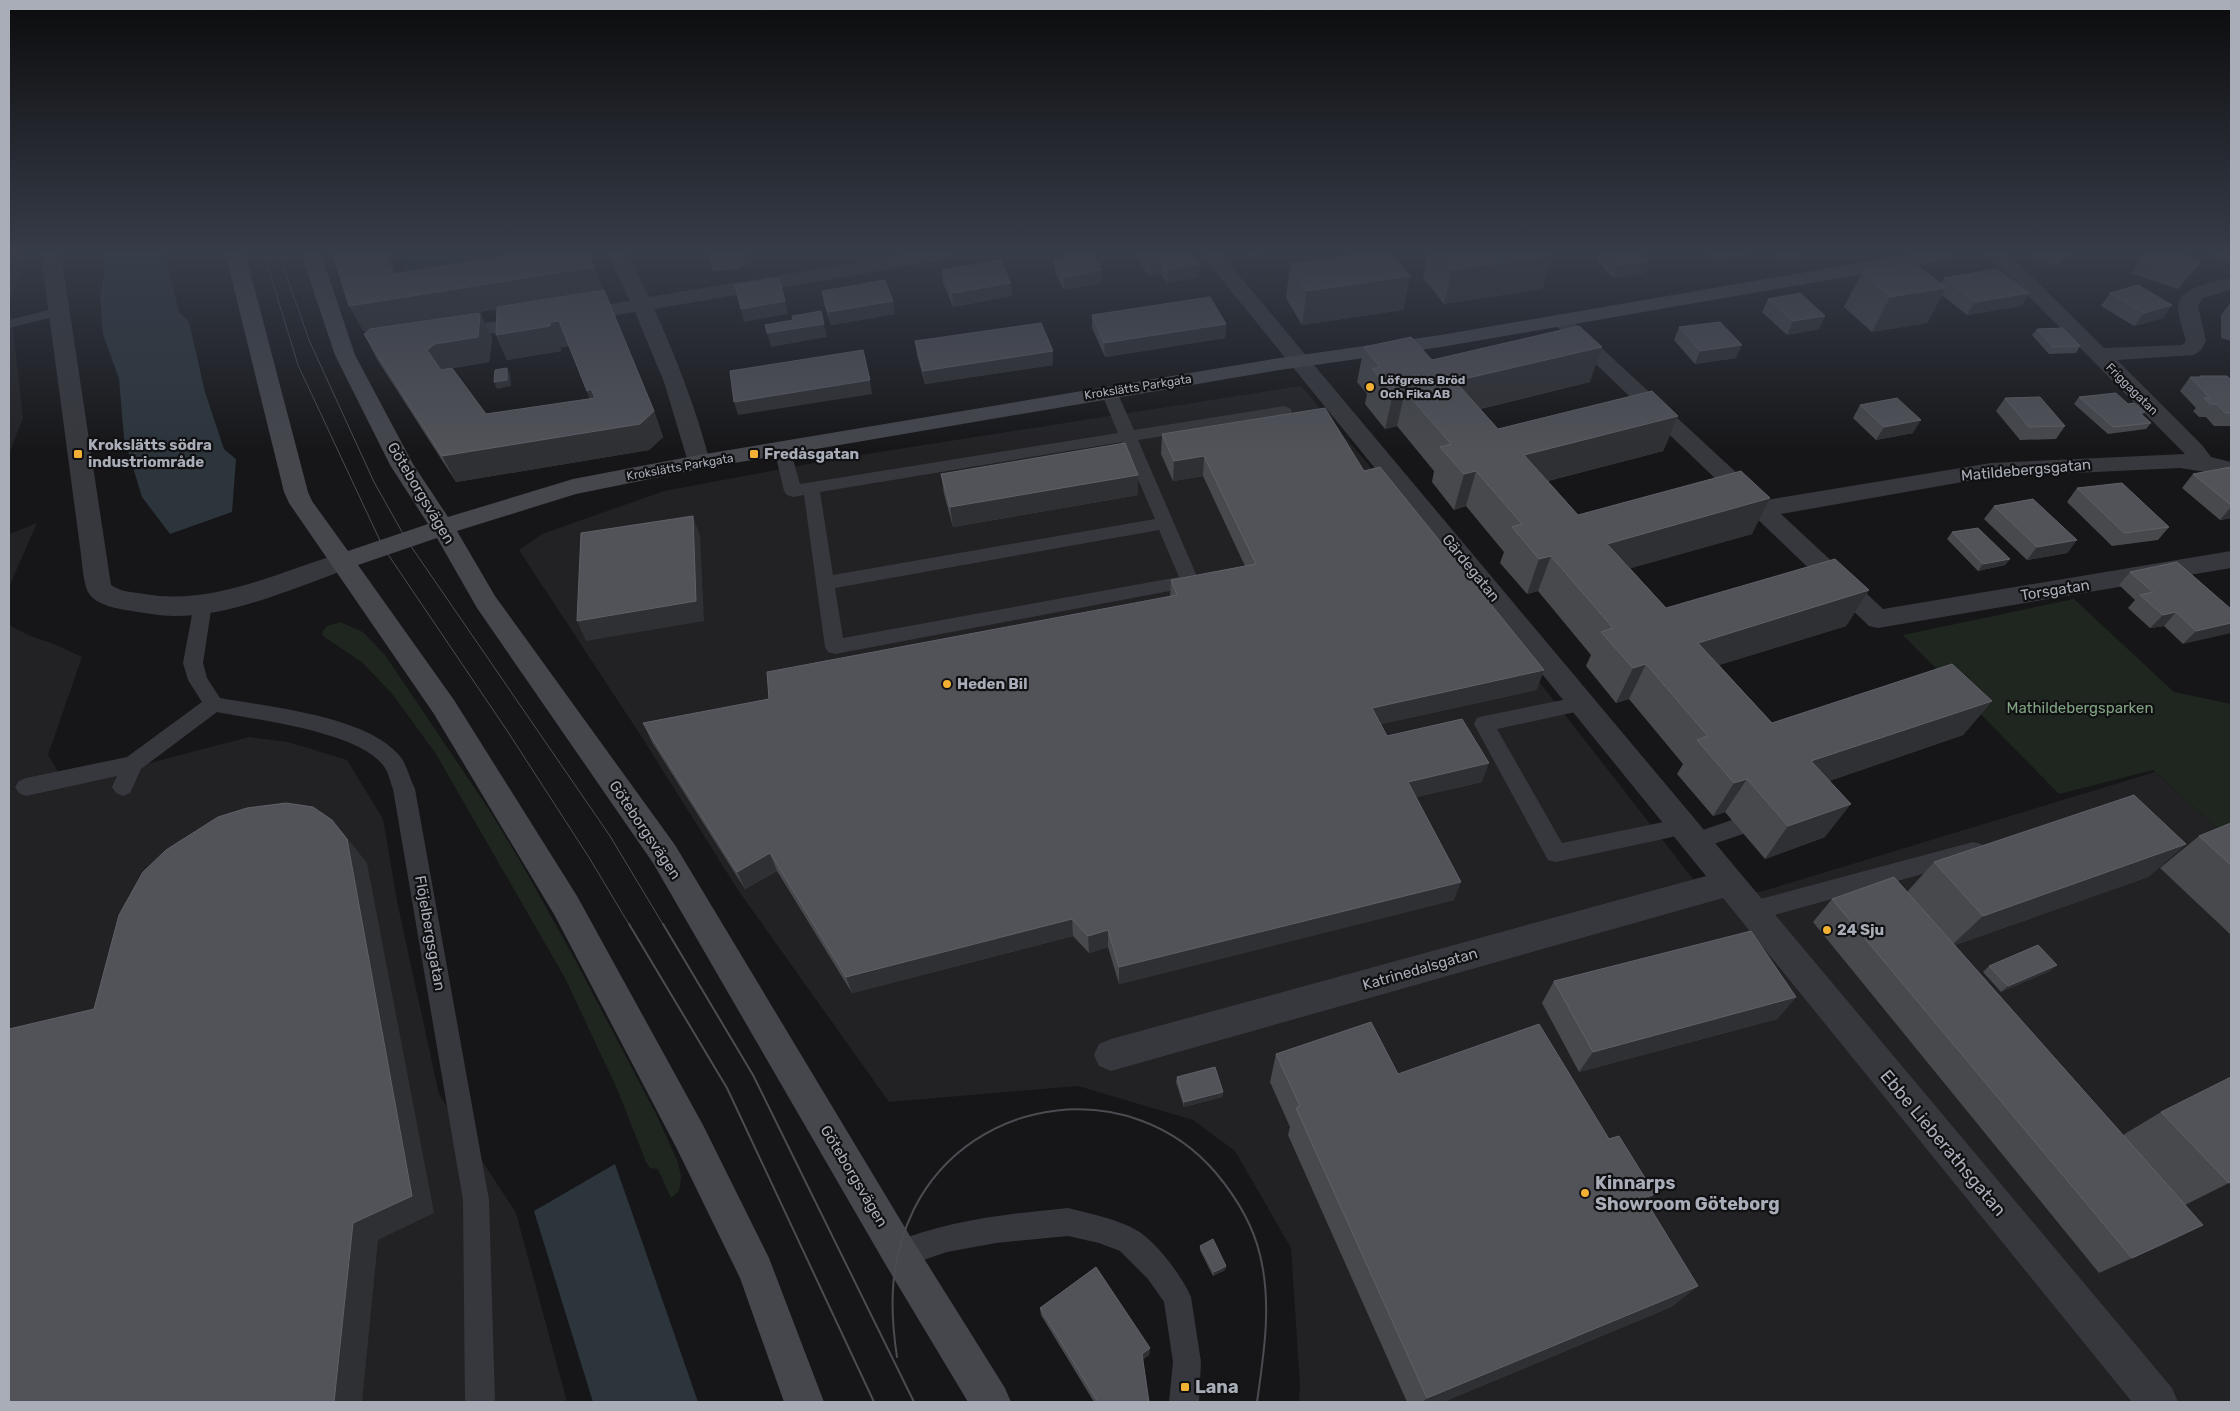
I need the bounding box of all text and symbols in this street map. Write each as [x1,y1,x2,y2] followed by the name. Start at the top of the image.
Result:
[2103,360,2161,418] street label: Friggagatan
[1083,372,1193,402] street label: Krokslätts Parkgata
[1380,373,1465,401] place label: Löfgrens Bröd Och Fika AB
[1364,381,1376,393] marker: Löfgrens Bröd Och Fika AB
[88,436,212,471] place label: Krokslätts södra industriområde
[384,439,458,547] street label: Göteborgsvägen
[764,445,859,463] place label: Fredåsgatan
[72,448,84,460] marker: Krokslätts södra industriområde
[748,448,760,460] marker: Fredåsgatan
[625,451,735,483] street label: Krokslätts Parkgata
[1960,455,2092,485] street label: Matildebergsgatan
[1438,531,1504,605] street label: Gärdegatan
[2019,576,2091,604] street label: Torsgatan
[957,675,1027,693] place label: Heden Bil
[941,678,953,690] marker: Heden Bil
[2007,699,2153,717] park label: Mathildebergsparken
[605,777,685,883] street label: Göteborgsvägen
[411,874,449,992] street label: Flöjelbergsgatan
[1837,921,1884,939] place label: 24 Sju
[1821,924,1833,936] marker: 24 Sju
[1360,944,1480,994] street label: Katrinedalsgatan
[1875,1065,2011,1221] street label: Ebbe Lieberathsgatan
[817,1122,891,1230] street label: Göteborgsvägen
[1595,1172,1780,1215] place label: Kinnarps Showroom Göteborg
[1579,1187,1591,1199] marker: Kinnarps Showroom Göteborg
[1195,1376,1239,1398] place label: Lana
[1179,1381,1191,1393] marker: Lana

